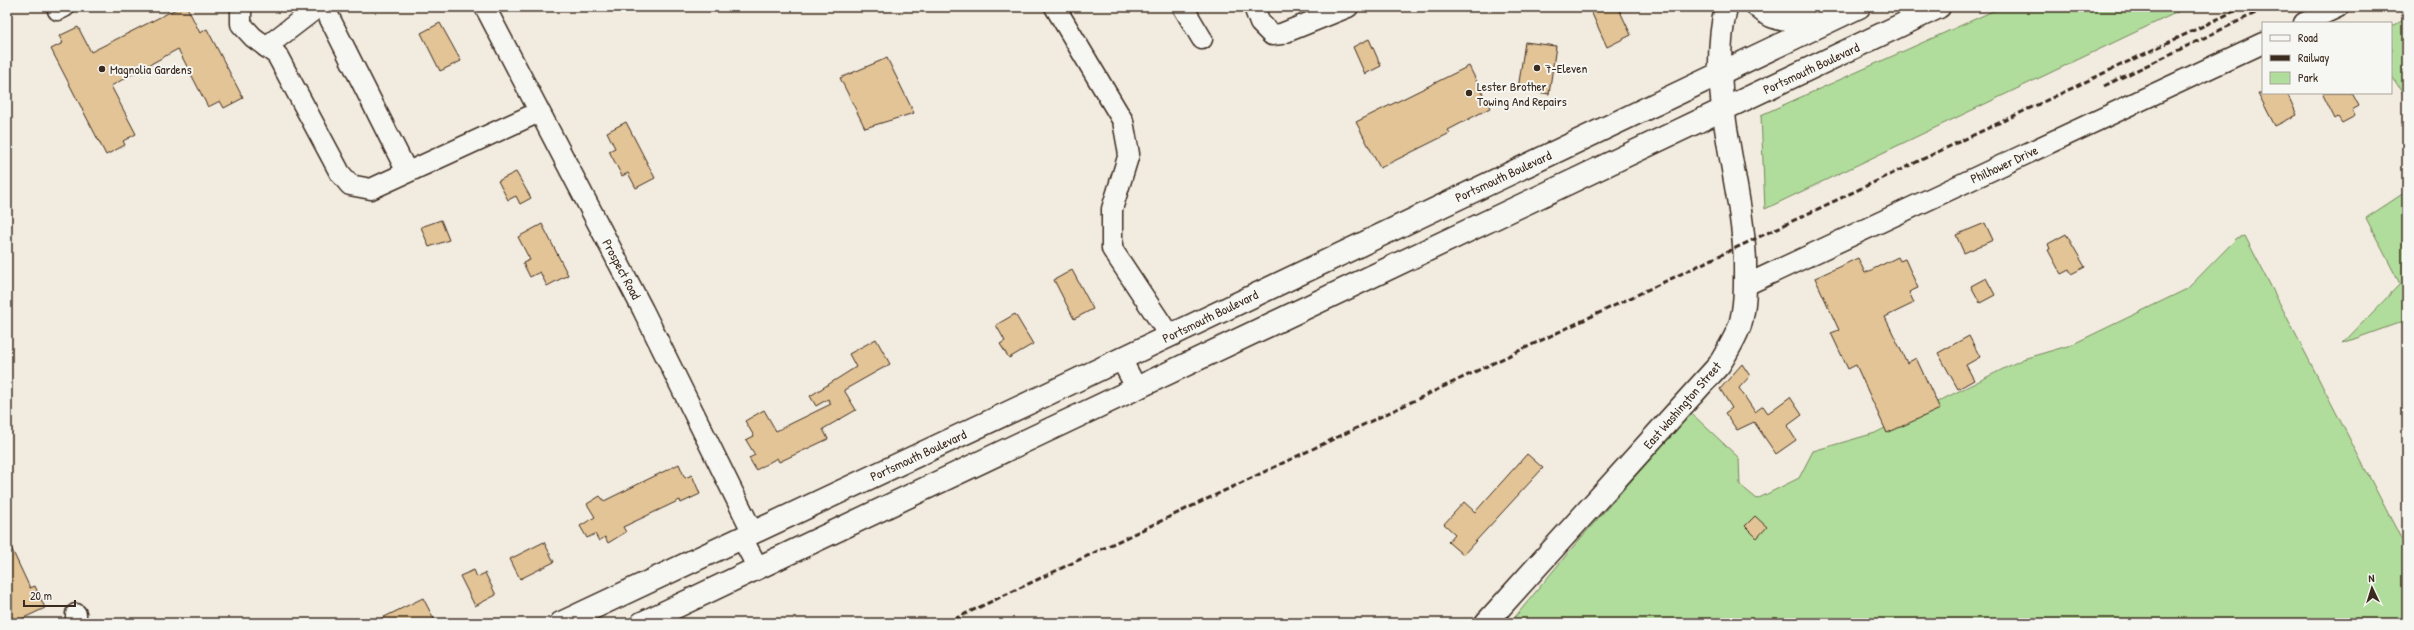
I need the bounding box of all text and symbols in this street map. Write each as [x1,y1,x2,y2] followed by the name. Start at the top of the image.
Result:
[2262,22,2392,94] legend
[2298,29,2318,46] text: Road
[1760,38,1862,98] street label: Portsmouth Boulevard
[2298,49,2329,66] text: Railway
[1545,59,1587,77] place label: 7-Eleven
[110,60,192,78] place label: Magnolia Gardens
[1532,63,1542,73] marker: 7-Eleven
[97,64,107,74] marker: Magnolia Gardens
[2298,69,2318,86] text: Park
[1477,77,1567,110] place label: Lester Brother Towing And Repairs
[1464,88,1474,98] marker: Lester Brother Towing And Repairs
[1967,141,2041,187] street label: Philhower Drive
[1452,146,1554,206] street label: Portsmouth Boulevard
[599,236,645,302] street label: Prospect Road
[1159,285,1261,347] street label: Portsmouth Boulevard
[1639,357,1725,453] street label: East Washington Street
[867,425,969,485] street label: Portsmouth Boulevard
[2352,568,2392,608] north arrow
[2368,571,2375,585] text: N
[24,582,75,608] scale bar
[30,587,52,604] text: 20 m

